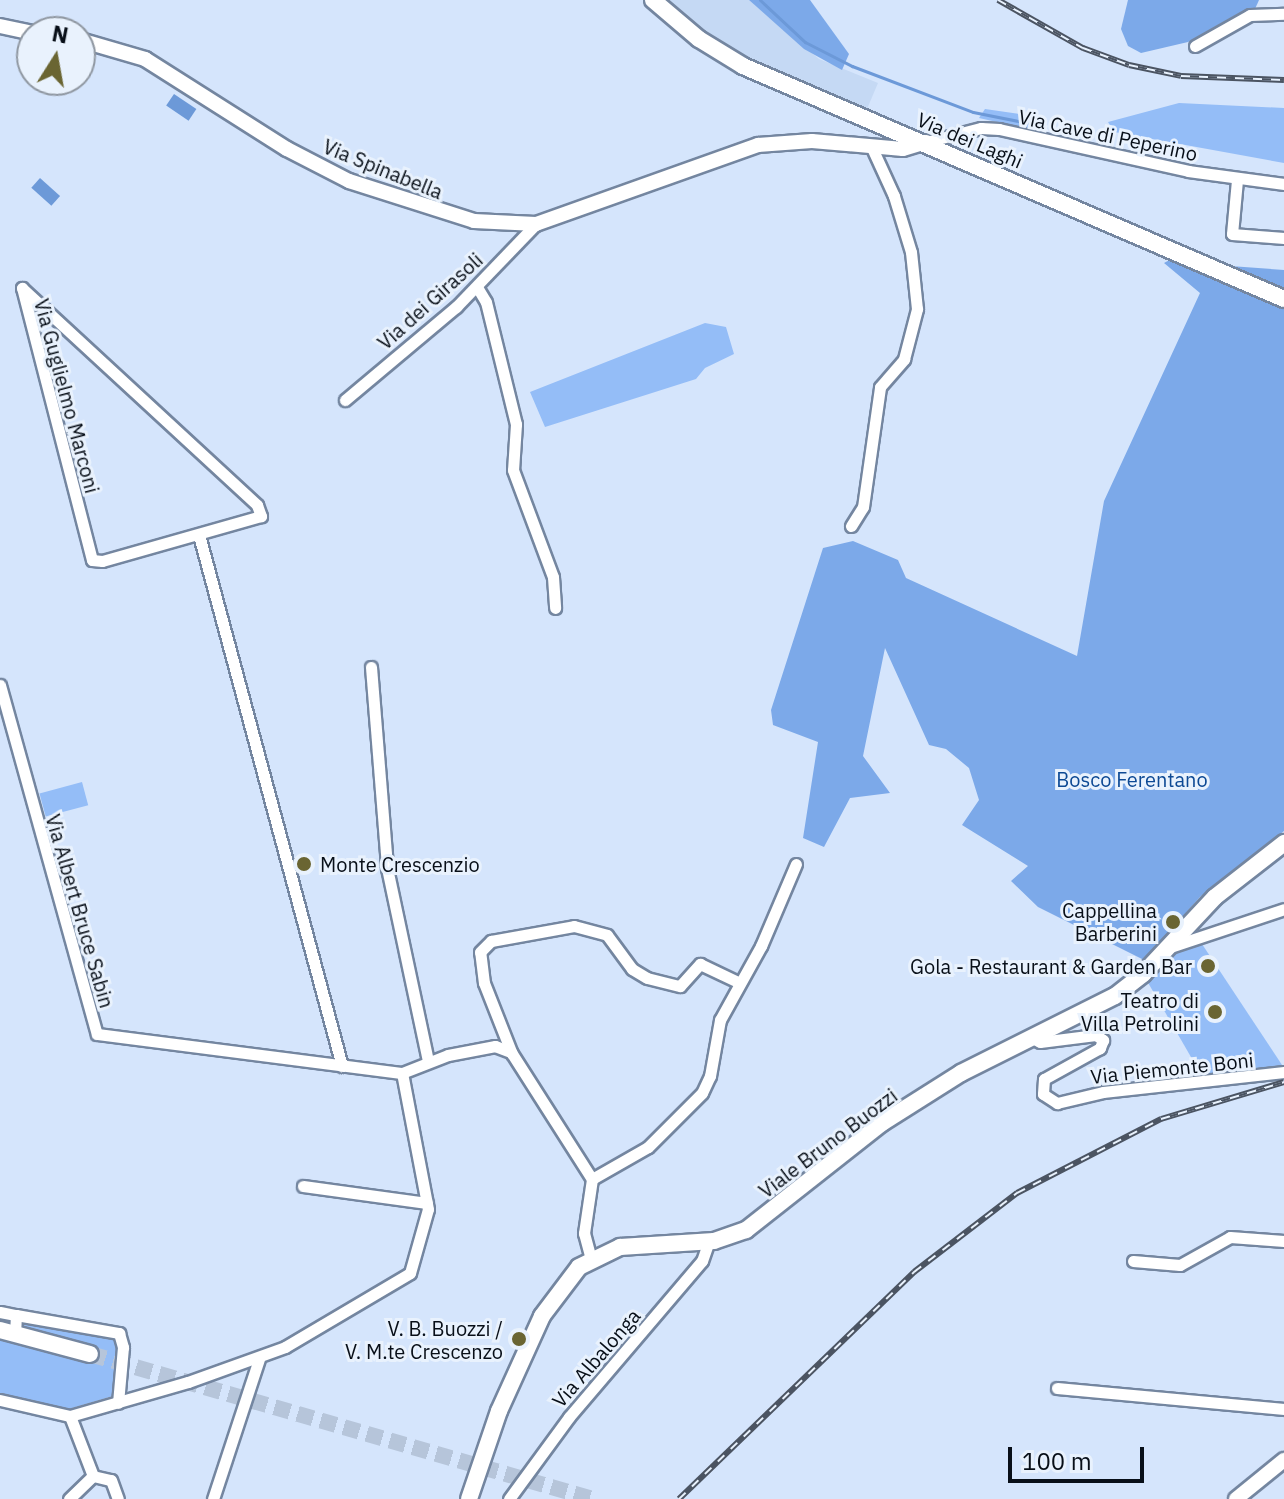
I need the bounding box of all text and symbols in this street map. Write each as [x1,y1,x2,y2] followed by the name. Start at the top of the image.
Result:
[16,16,96,96] north arrow
[50,18,71,50] text: N
[1016,104,1200,166] street label: Via Cave di Peperino
[914,107,1026,173] street label: Via dei Laghi
[320,134,446,204] street label: Via Spinabella
[373,248,487,354] street label: Via dei Girasoli
[29,296,105,496] street label: Via Guglielmo Marconi
[1056,767,1208,791] park label: Bosco Ferentano
[41,811,119,1011] street label: Via Albert Bruce Sabin
[320,852,480,876] place label: Monte Crescenzio
[295,855,313,873] marker: Monte Crescenzio
[1062,898,1157,945] place label: Cappellina Barberini
[1164,913,1182,931] marker: Cappellina Barberini
[910,954,1192,978] place label: Gola - Restaurant & Garden Bar
[1199,957,1217,975] marker: Gola - Restaurant & Garden Bar
[1081,988,1199,1035] place label: Teatro di Villa Petrolini
[1206,1003,1224,1021] marker: Teatro di Villa Petrolini
[1089,1047,1255,1089] street label: Via Piemonte Boni
[754,1083,902,1203] street label: Viale Bruno Buozzi
[547,1304,645,1412] street label: Via Albalonga
[345,1316,503,1363] place label: V. B. Buozzi / V. M.te Crescenzo
[510,1330,528,1348] marker: V. B. Buozzi / V. M.te Crescenzo
[1012,1431,1148,1481] scale bar
[1022,1445,1092,1477] text: 100 m

